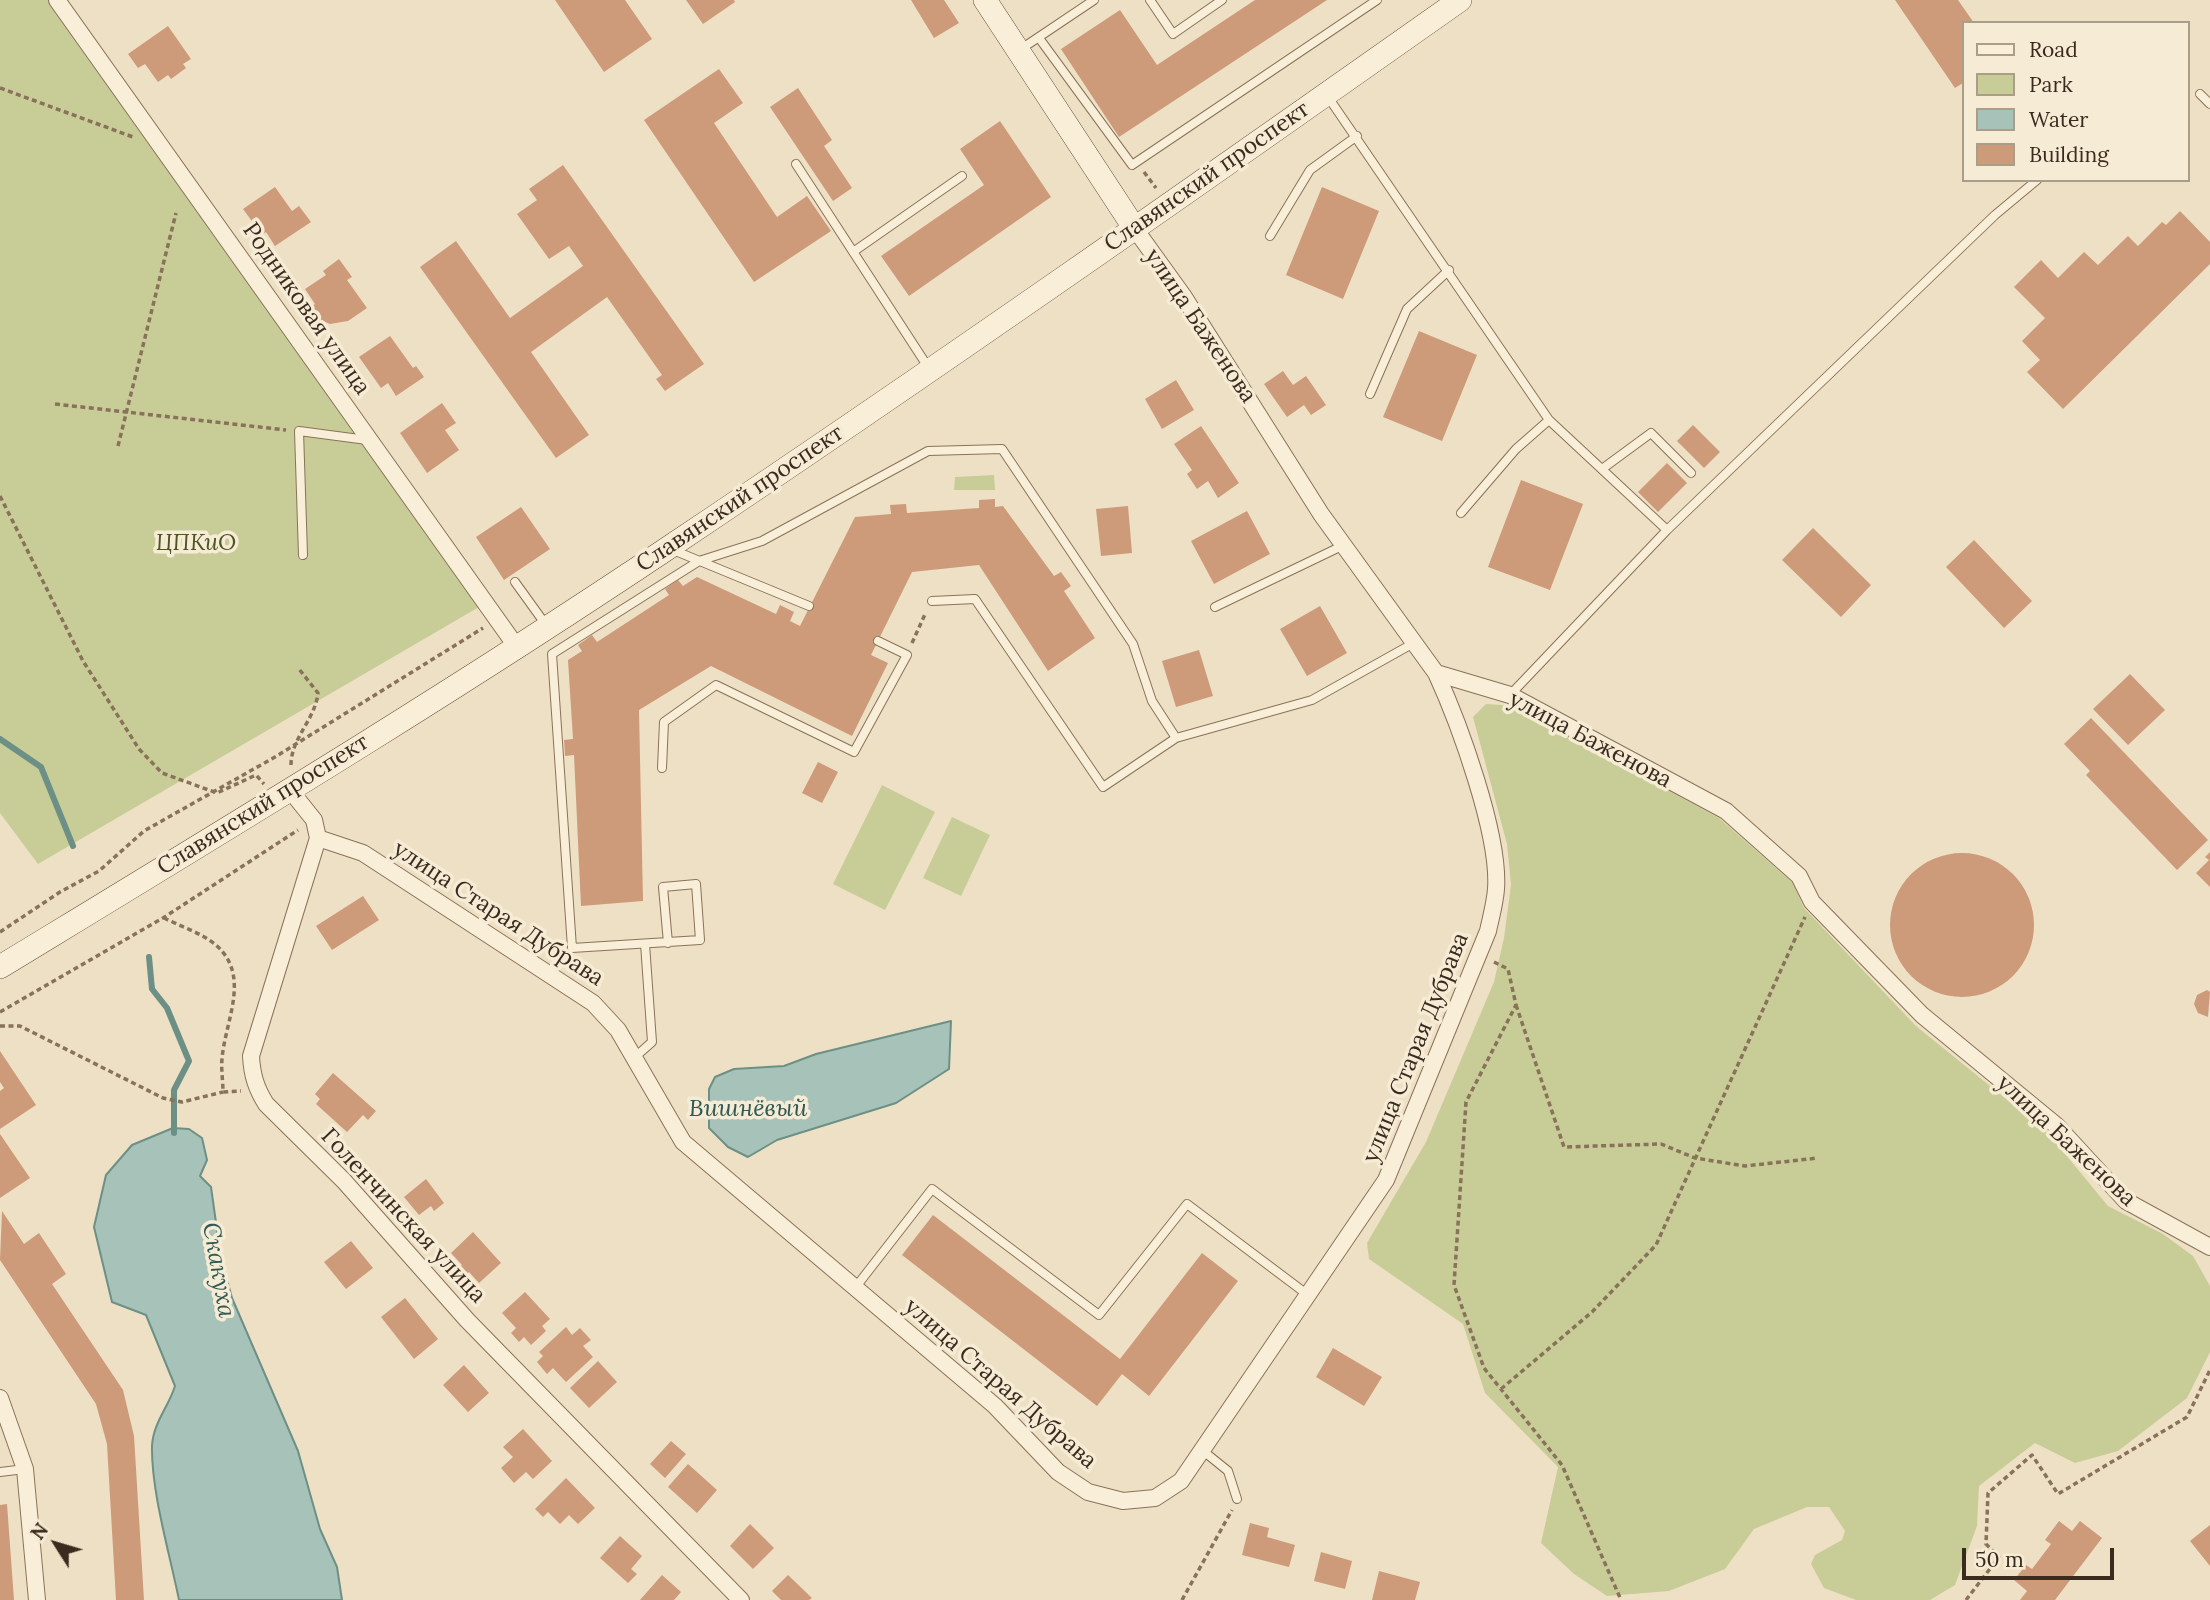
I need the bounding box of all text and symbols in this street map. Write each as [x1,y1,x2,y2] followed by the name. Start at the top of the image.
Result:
[1962,21,2189,182] legend
[2029,36,2078,63] text: Road
[2029,71,2073,98] text: Park
[1099,96,1315,258] street label: Славянский проспект
[2029,106,2088,133] text: Water
[2029,141,2109,168] text: Building
[236,218,376,400] street label: Родниковая улица
[1138,244,1262,408] street label: улица Баженова
[631,419,849,579] street label: Славянский проспект
[156,529,236,557] park label: ЦПКиО
[1504,685,1676,795] street label: улица Баженова
[152,729,374,881] street label: Славянский проспект
[387,836,609,992] street label: улица Старая Дубрава
[1357,929,1475,1167] street label: улица Старая Дубрава
[1991,1069,2141,1213] street label: улица Баженова
[689,1095,807,1123] water label: Вишнёвый
[315,1123,491,1309] street label: Голенчинская улица
[196,1220,240,1320] water label: Скакуха
[898,1293,1102,1475] street label: улица Старая Дубрава
[21,1509,91,1579] north arrow
[25,1518,53,1544] text: N
[1965,1534,2117,1578] scale bar
[1975,1546,2024,1573] text: 50 m

